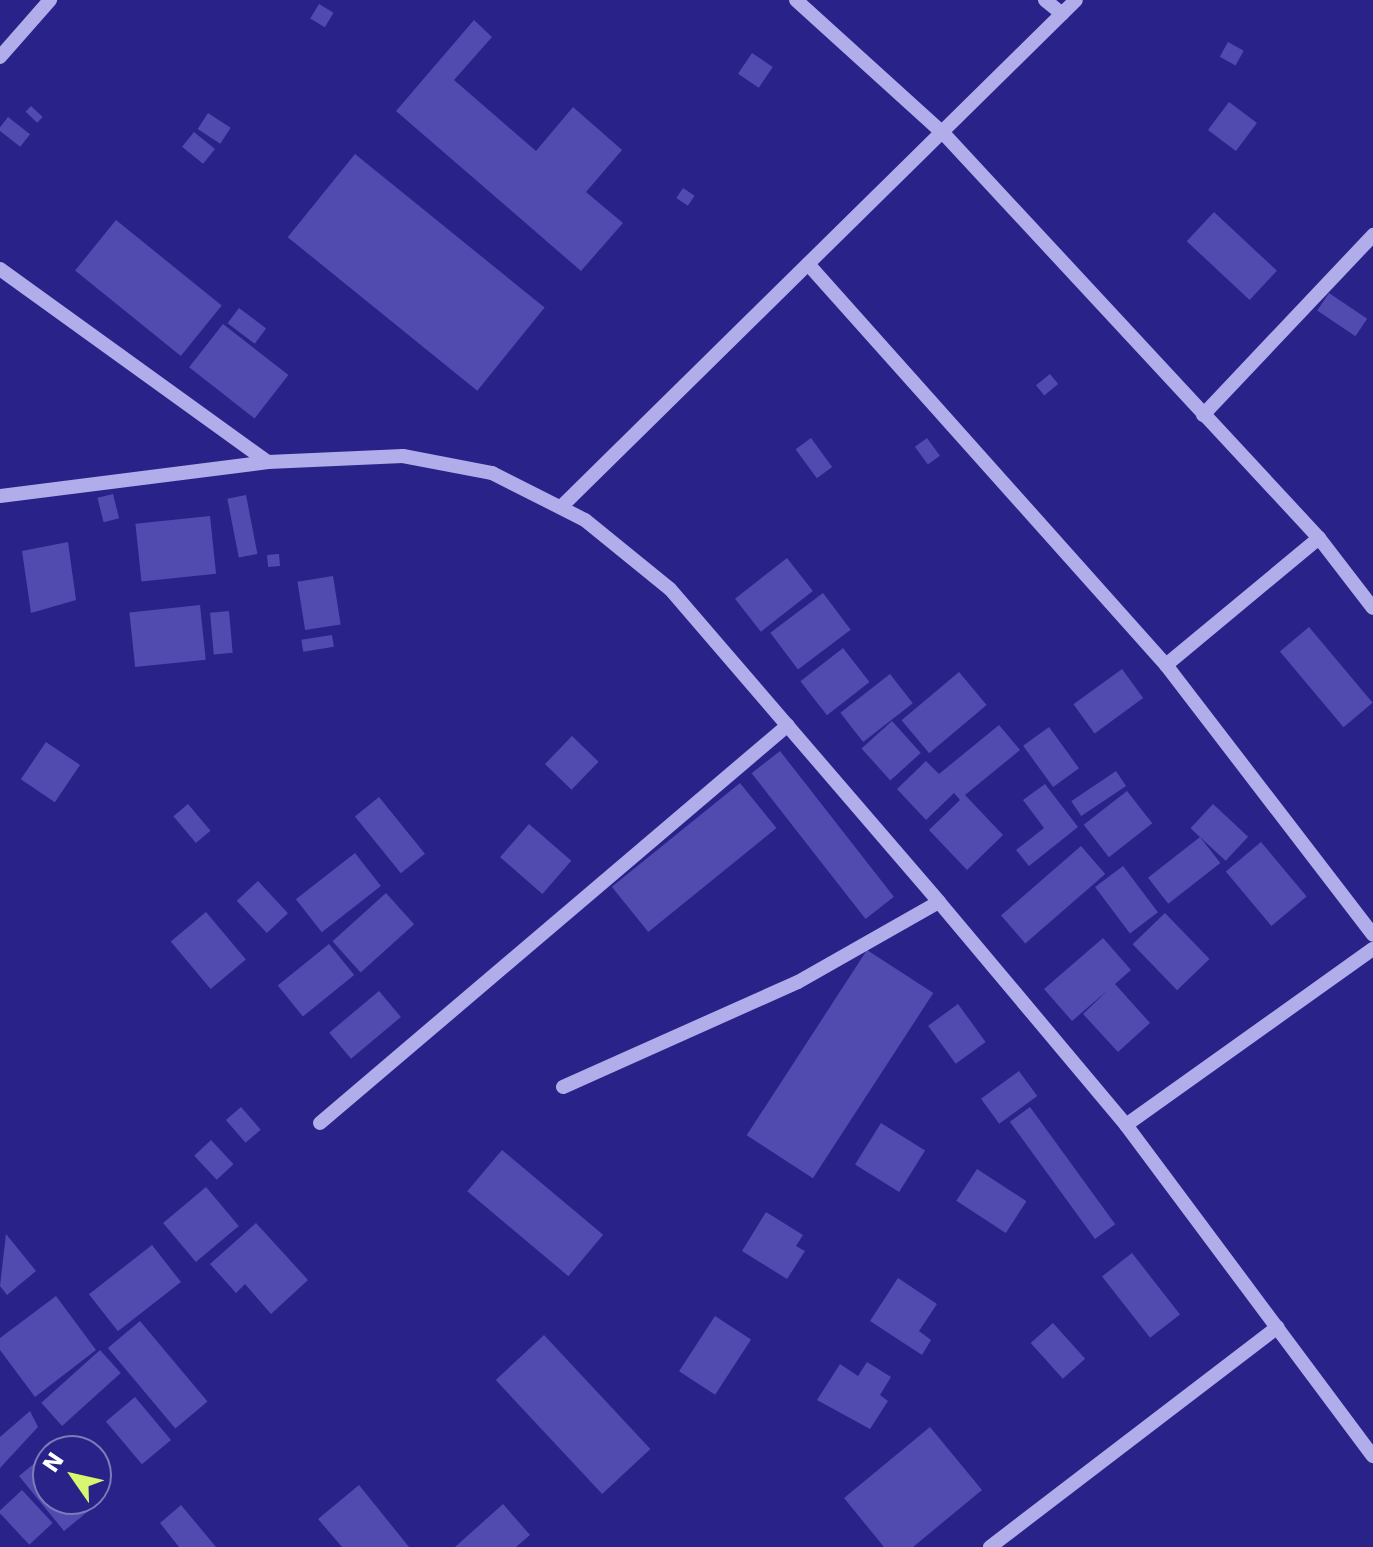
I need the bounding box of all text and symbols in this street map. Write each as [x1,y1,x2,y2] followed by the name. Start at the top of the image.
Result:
[32,1435,112,1515] north arrow
[38,1448,69,1477] text: N

